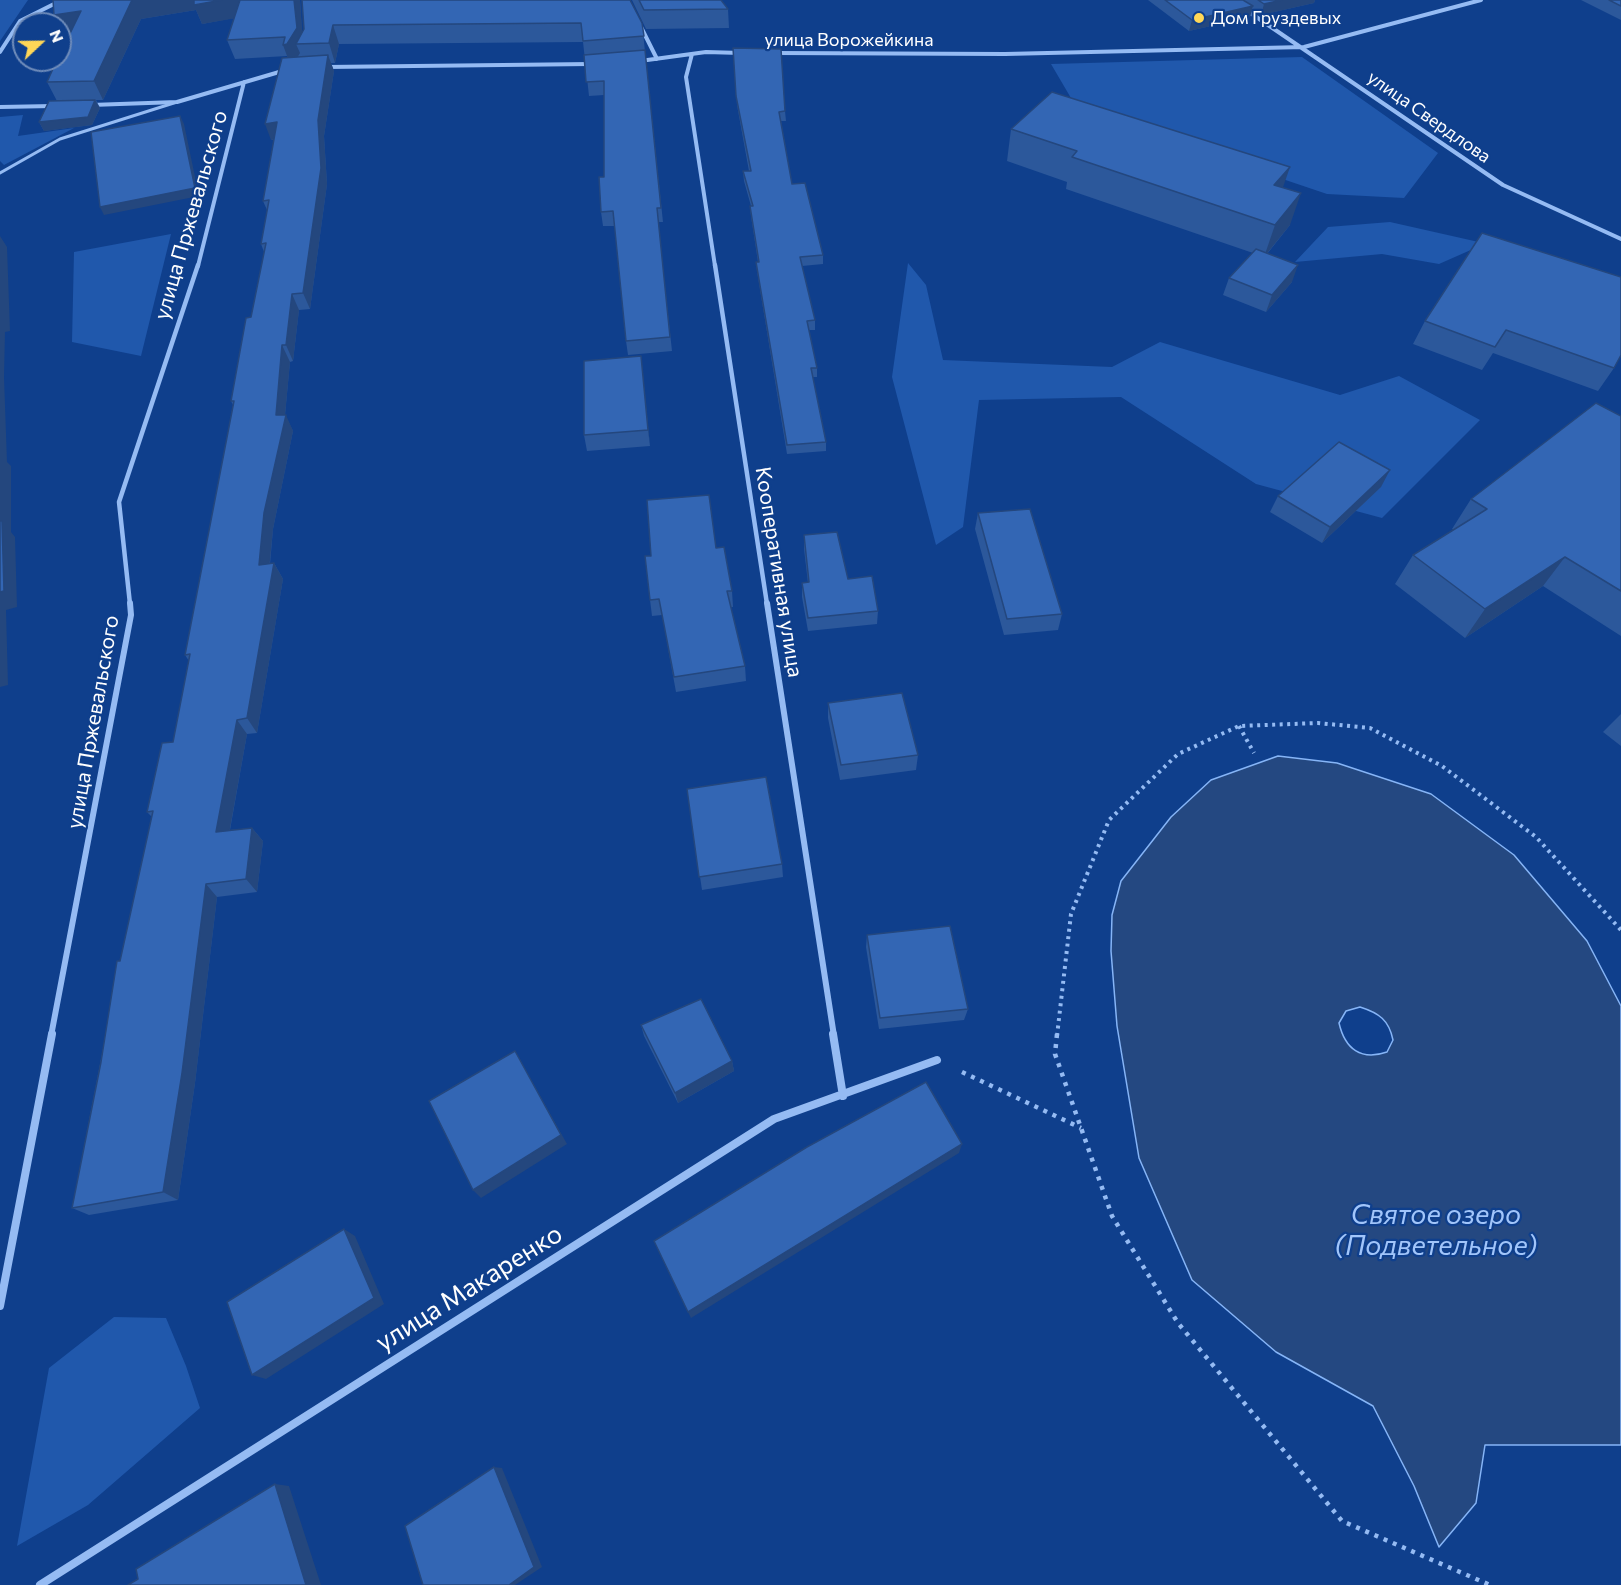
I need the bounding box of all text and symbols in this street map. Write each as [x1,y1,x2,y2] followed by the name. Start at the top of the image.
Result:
[1211,7,1341,29] place label: Дом Груздевых
[1192,11,1206,25] marker: Дом Груздевых
[12,12,72,72] north arrow
[46,27,68,45] text: N
[764,29,934,51] street label: улица Ворожейкина
[1363,66,1495,168] street label: улица Свердлова
[149,107,233,323] street label: улица Пржевальского
[750,465,808,679] street label: Кооперативная улица
[62,613,124,831] street label: улица Пржевальского
[1335,1199,1537,1262] water label: Святое озеро (Подветельное)
[370,1218,568,1358] street label: улица Макаренко

